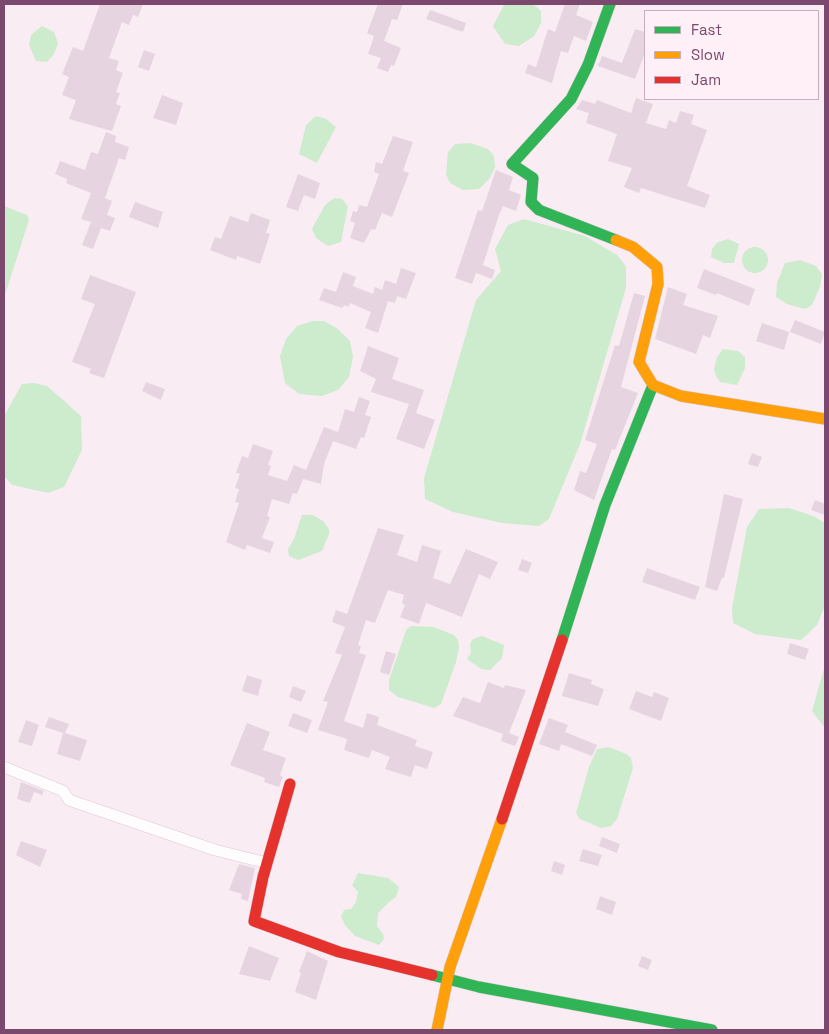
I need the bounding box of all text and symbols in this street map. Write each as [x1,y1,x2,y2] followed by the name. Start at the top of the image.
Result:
[644,10,819,100] legend
[691,20,722,39] text: Fast
[691,45,725,64] text: Slow
[691,70,721,89] text: Jam

